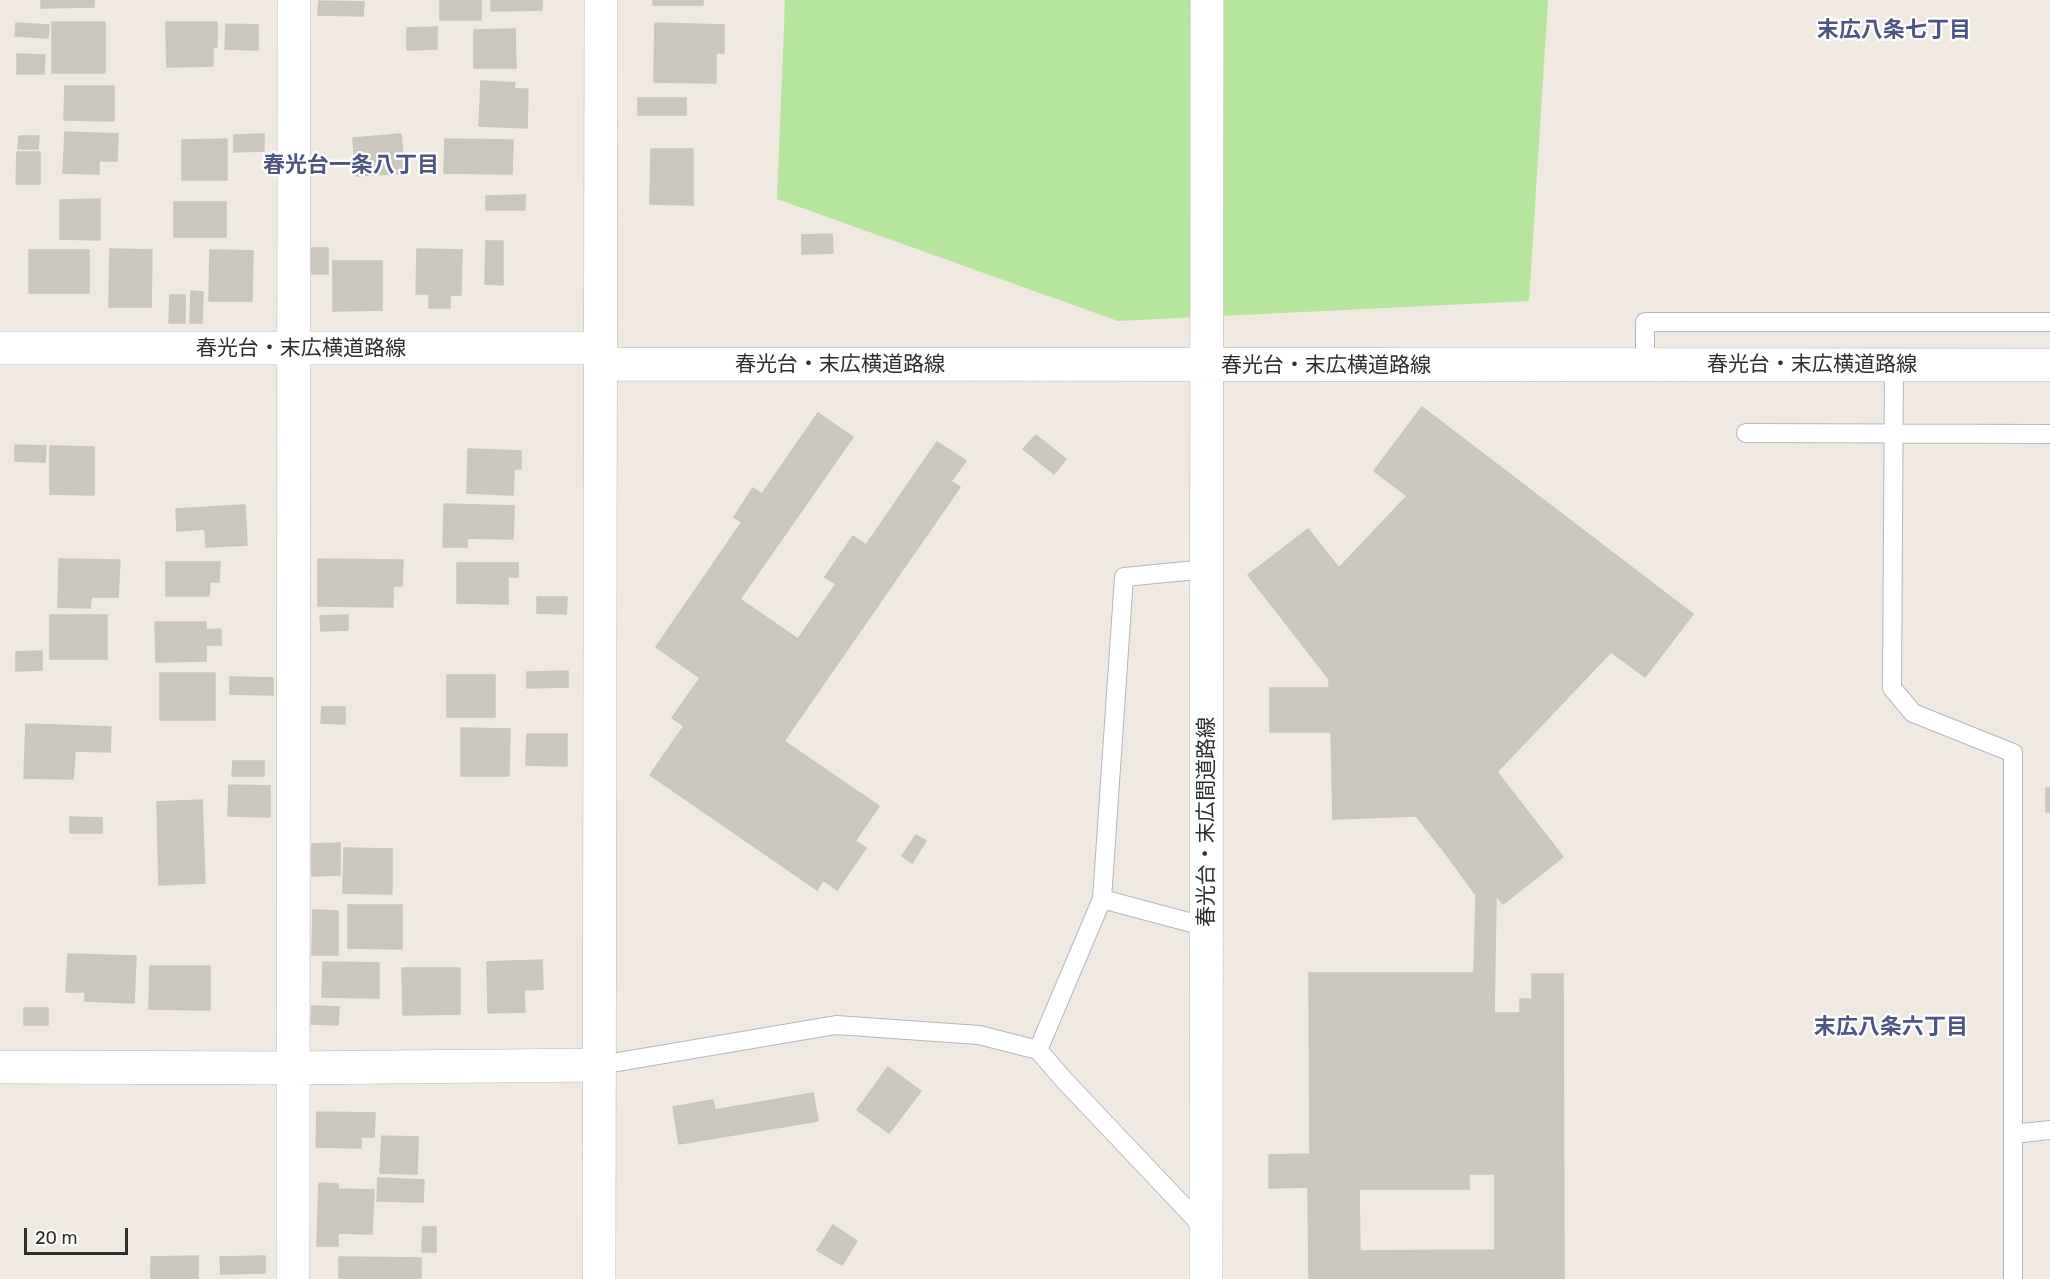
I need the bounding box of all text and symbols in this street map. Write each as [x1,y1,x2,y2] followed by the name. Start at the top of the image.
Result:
[1817,18,1971,44] district label: 末広八条七丁目
[263,153,439,179] district label: 春光台一条八丁目
[196,336,406,362] street label: 春光台・末広横道路線
[735,352,945,378] street label: 春光台・末広横道路線
[1707,352,1917,378] street label: 春光台・末広横道路線
[1221,353,1431,379] street label: 春光台・末広横道路線
[1194,717,1220,927] street label: 春光台・末広間道路線
[1814,1015,1968,1041] district label: 末広八条六丁目
[27,1216,130,1254] scale bar
[35,1227,77,1249] text: 20 m

